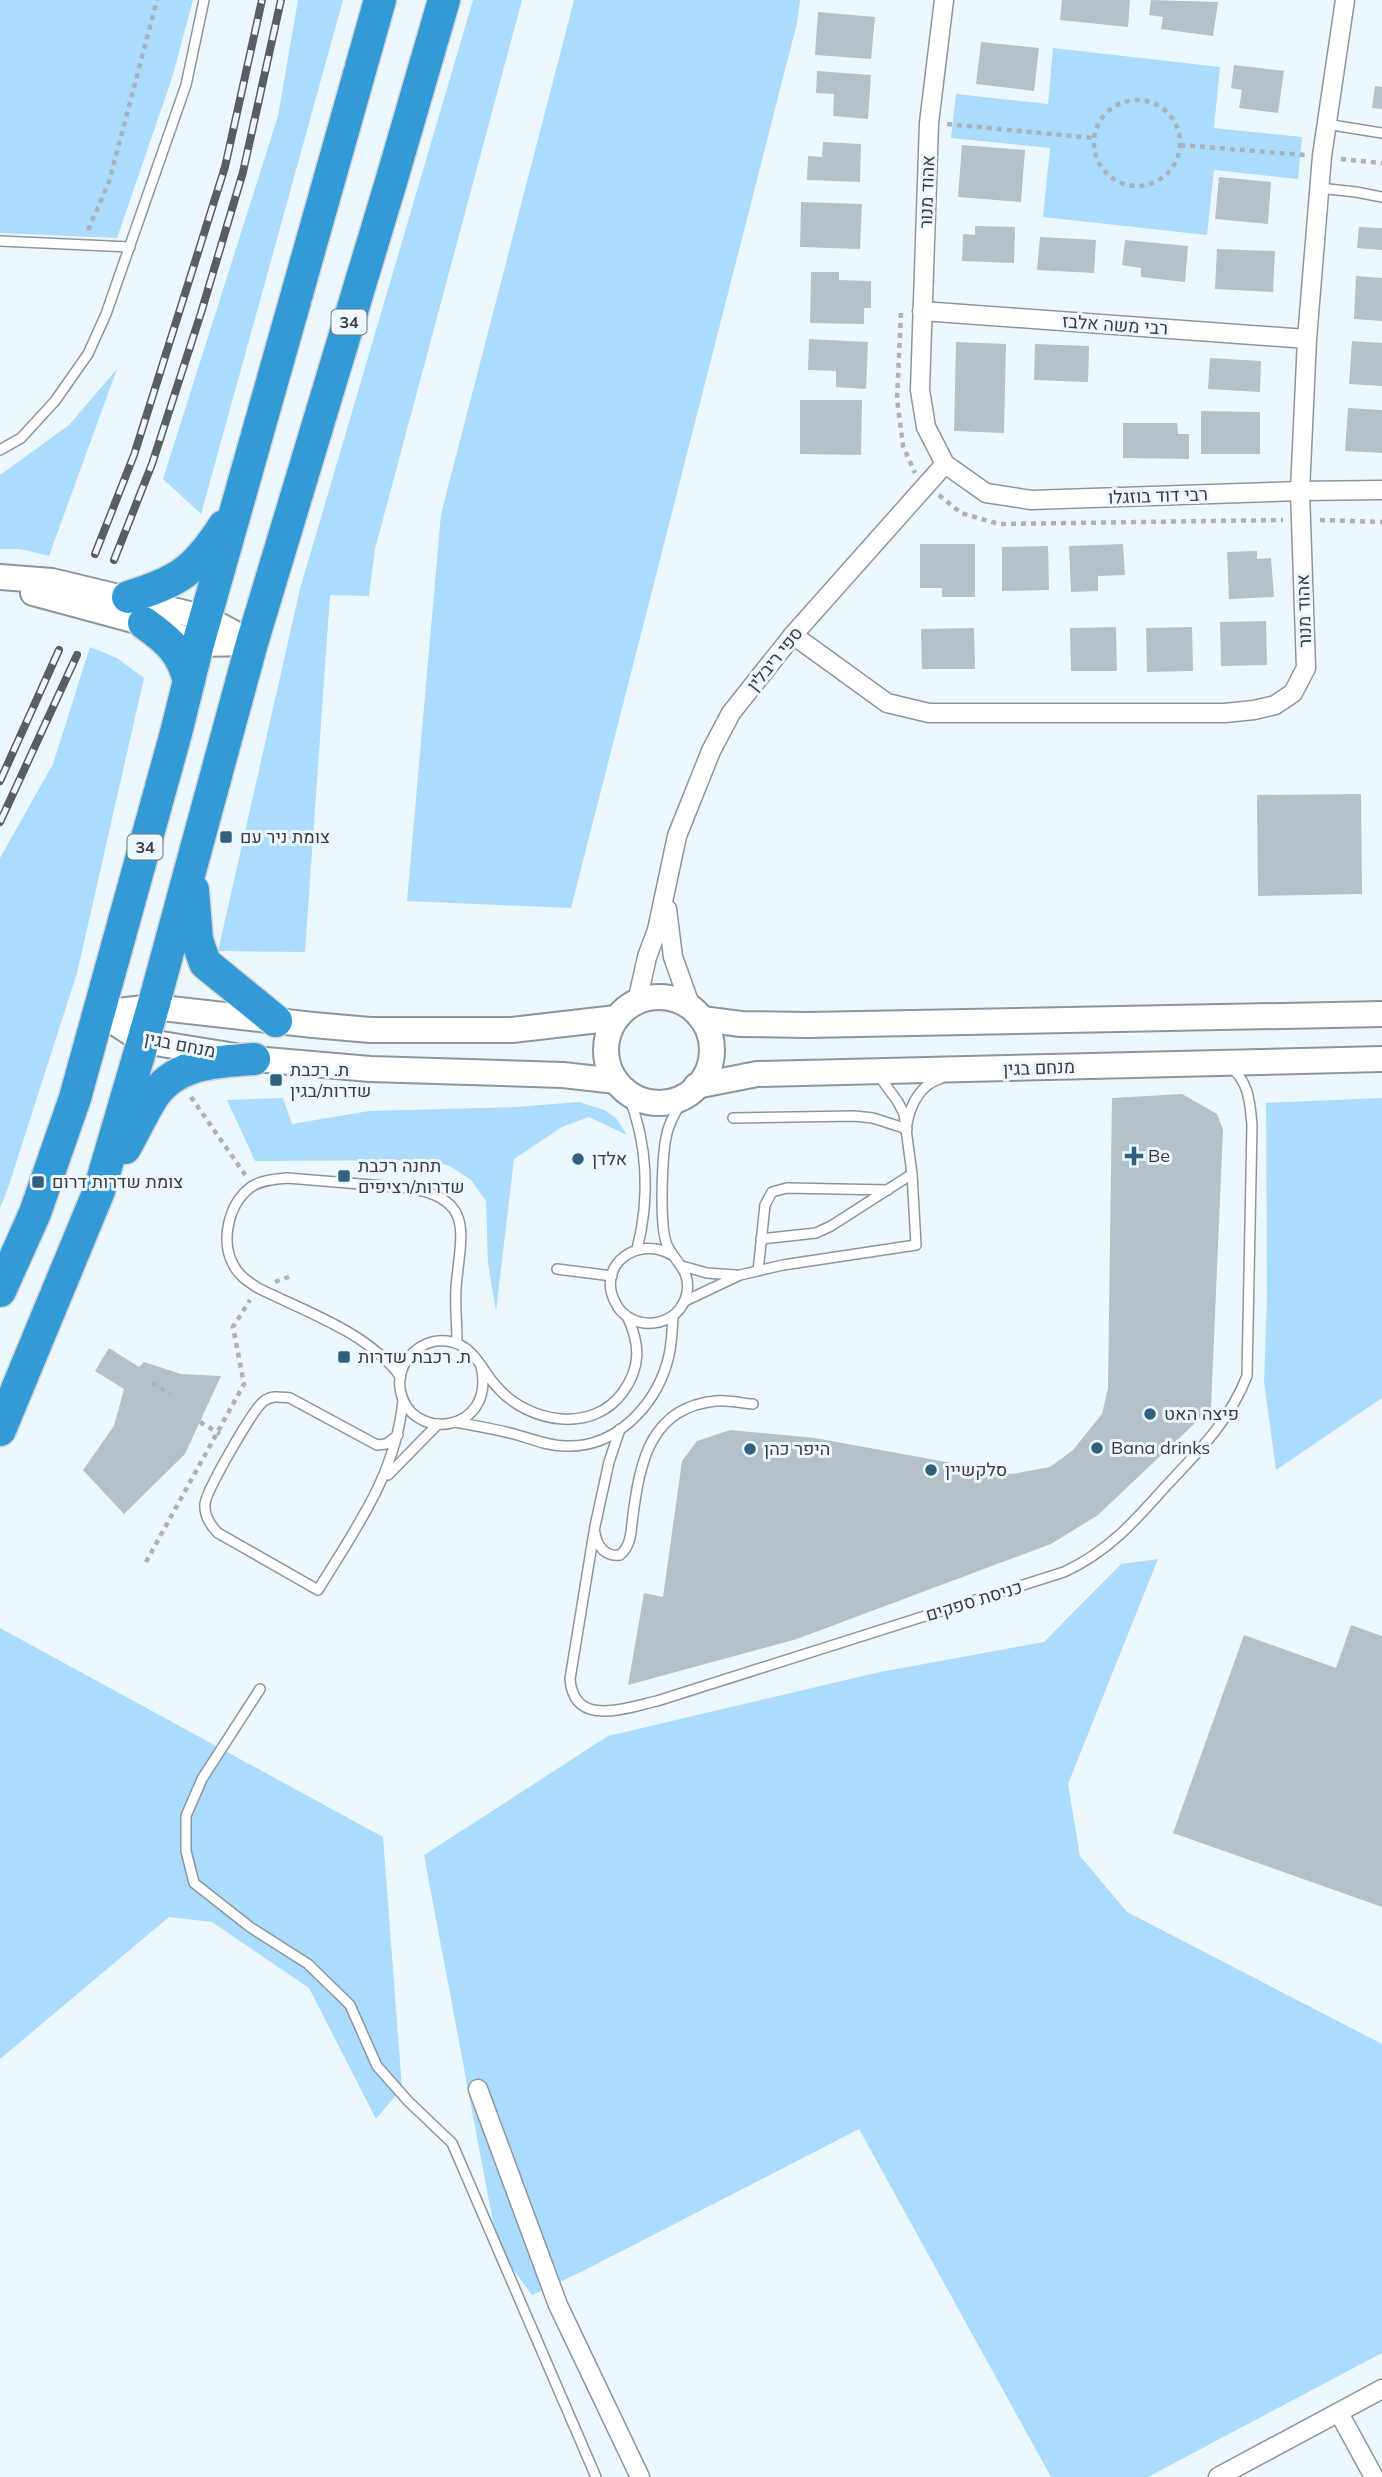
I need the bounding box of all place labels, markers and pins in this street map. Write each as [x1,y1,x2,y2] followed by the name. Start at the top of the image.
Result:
[240,825,330,848] place label: צומת ניר עם
[218,829,234,845] marker: צומת ניר עם
[290,1058,371,1102] place label: ת. רכבת שדרות/בגין
[268,1072,284,1088] marker: ת. רכבת שדרות/בגין
[1148,1144,1170,1167] place label: Be
[592,1147,627,1170] place label: אלדן
[1126,1148,1142,1164] marker: Be
[570,1151,586,1167] marker: אלדן
[358,1154,464,1198] place label: תחנה רכבת שדרות/רציפים
[336,1168,352,1184] marker: תחנה רכבת שדרות/רציפים
[52,1170,183,1193] place label: צומת שדרות דרום
[30,1174,46,1190] marker: צומת שדרות דרום
[358,1345,471,1368] place label: ת. רכבת שדרות
[336,1349,352,1365] marker: ת. רכבת שדרות
[1164,1402,1239,1425] place label: פיצה האט
[1142,1406,1158,1422] marker: פיצה האט
[1111,1436,1210,1459] place label: Bana drinks
[764,1437,830,1460] place label: היפר כהן
[1089,1440,1105,1456] marker: Bana drinks
[742,1441,758,1457] marker: היפר כהן
[945,1458,1007,1481] place label: סלקשיין
[923,1462,939,1478] marker: סלקשיין

